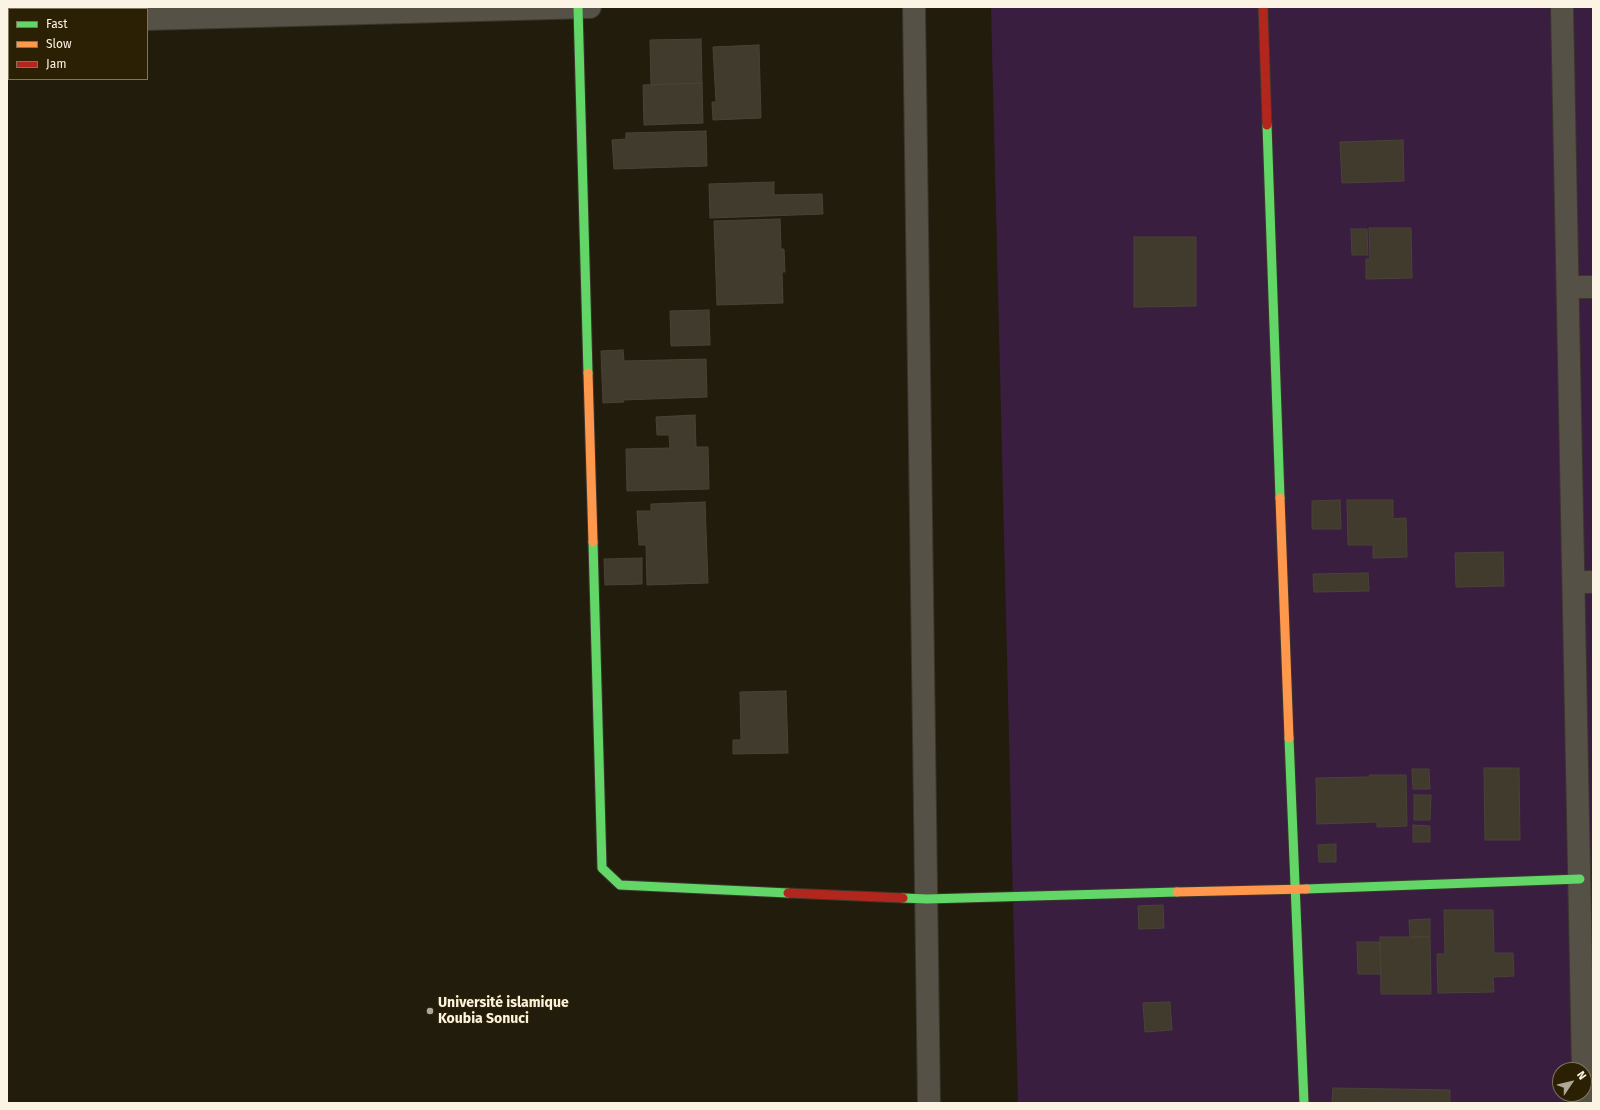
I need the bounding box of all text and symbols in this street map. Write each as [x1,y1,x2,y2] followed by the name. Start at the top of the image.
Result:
[8,8,148,80] legend
[46,17,68,31] text: Fast
[46,37,72,51] text: Slow
[46,57,66,71] text: Jam
[438,995,569,1028] place label: Université islamique Koubia Sonuci
[425,1006,435,1016] marker: Université islamique Koubia Sonuci
[1552,1062,1592,1102] north arrow
[1574,1069,1589,1082] text: N

